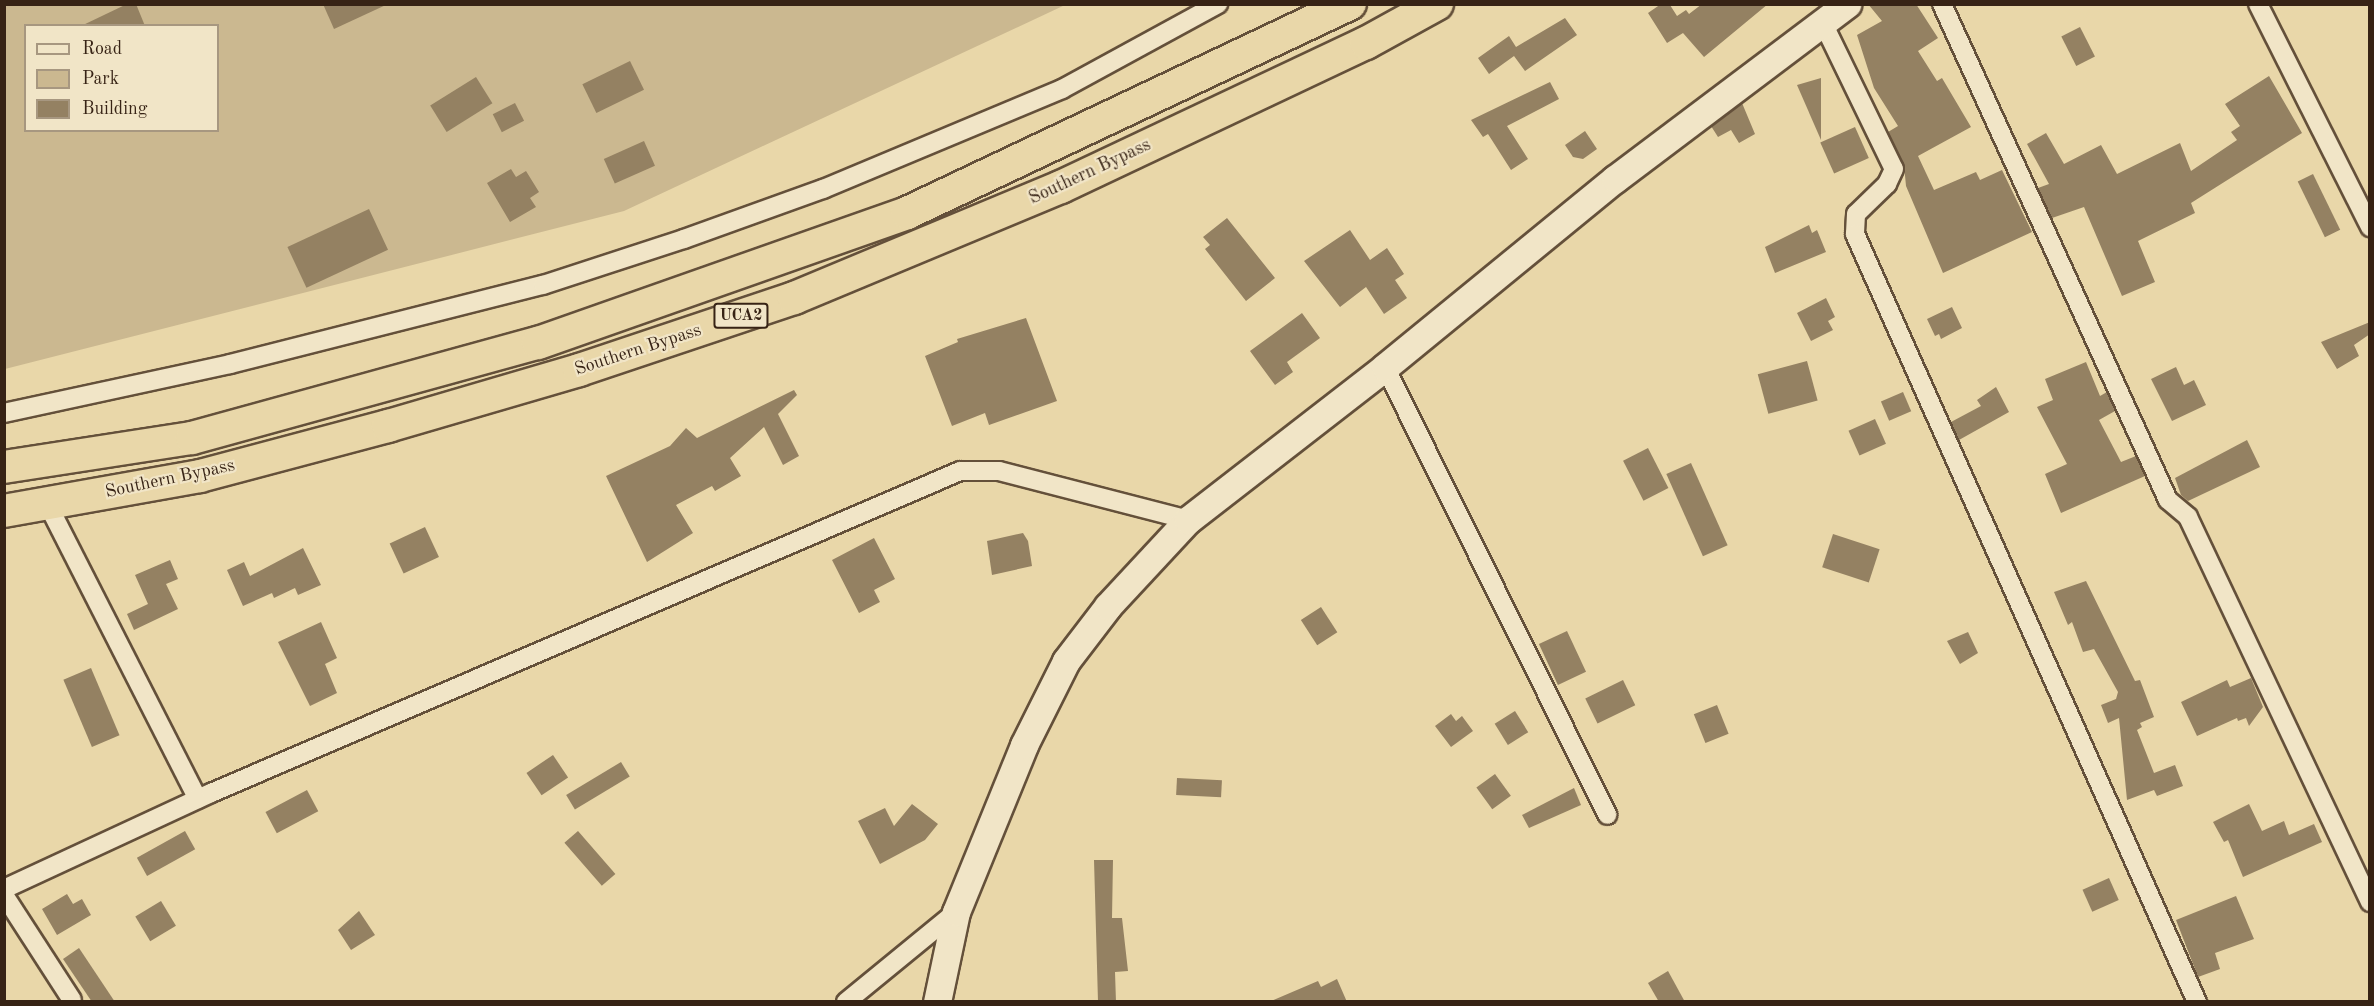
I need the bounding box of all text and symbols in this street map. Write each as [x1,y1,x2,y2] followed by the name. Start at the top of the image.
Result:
[24,24,219,132] legend
[82,40,122,58] text: Road
[82,70,119,88] text: Park
[82,100,147,118] text: Building
[1026,134,1154,210] street label: Southern Bypass
[712,303,770,329] road number: UCA2
[572,319,704,381] street label: Southern Bypass
[103,455,237,503] street label: Southern Bypass

